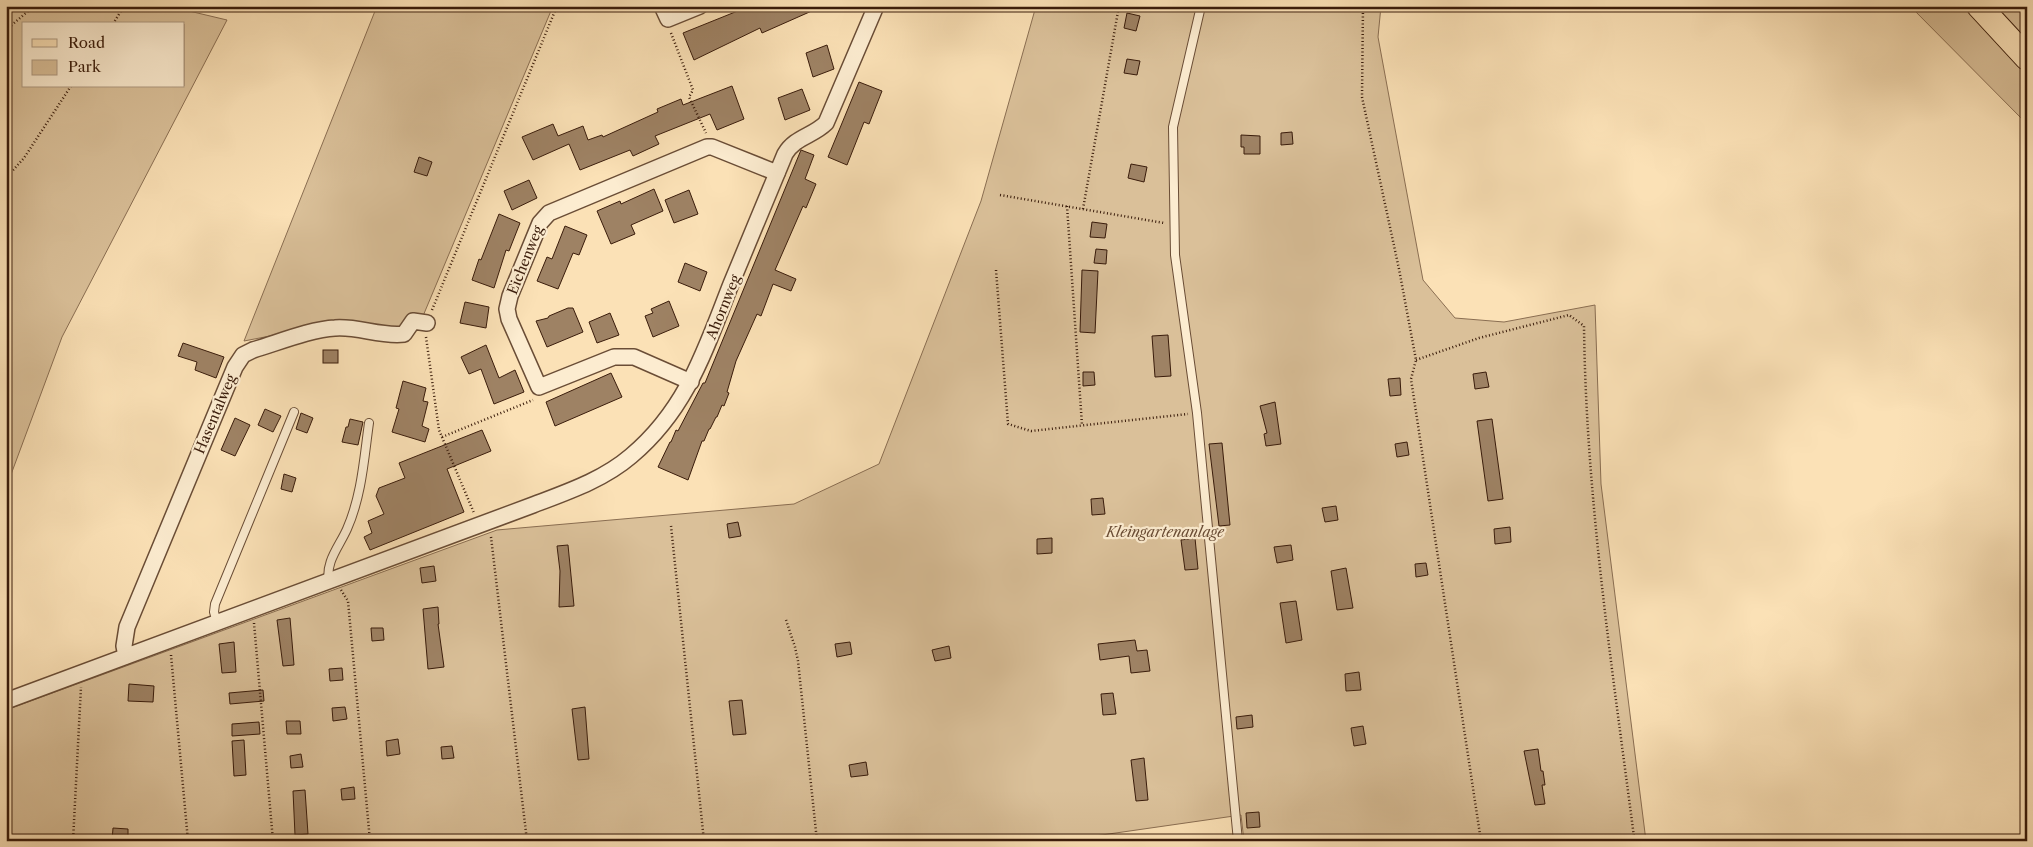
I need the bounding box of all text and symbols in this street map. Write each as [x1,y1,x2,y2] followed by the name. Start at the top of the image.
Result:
[22,22,185,88] legend
[68,33,105,52] text: Road
[68,57,102,76] text: Park
[503,222,547,297] street label: Eichenweg
[701,271,744,343] street label: Ahornweg
[190,371,240,457] street label: Hasentalweg
[1105,523,1225,541] park label: Kleingartenanlage

